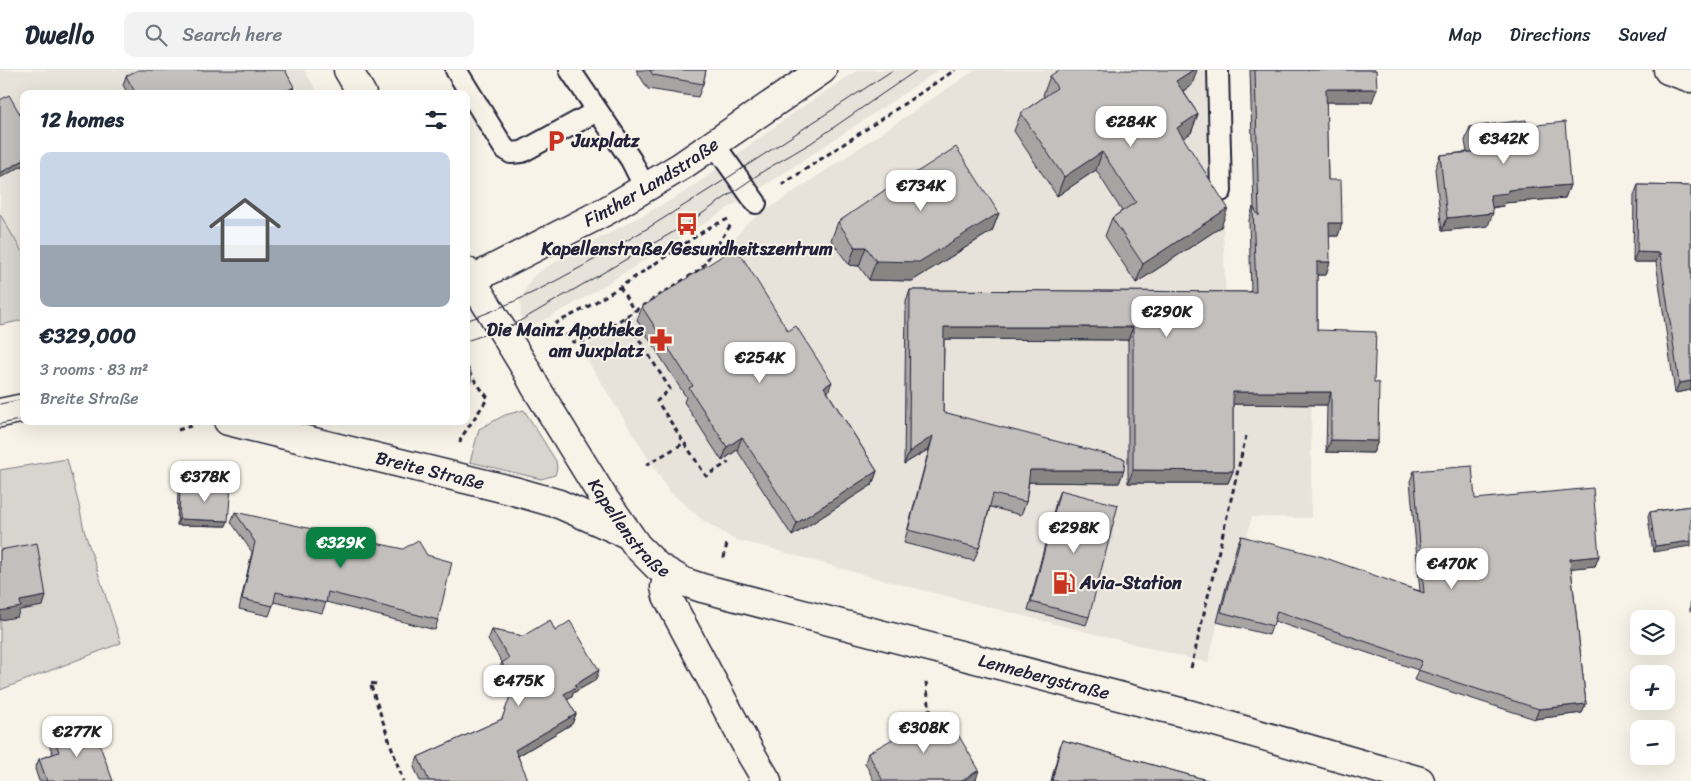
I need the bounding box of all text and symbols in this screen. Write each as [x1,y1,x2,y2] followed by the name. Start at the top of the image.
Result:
[124,12,474,57] search box
[25,14,94,56] text: Dwello
[182,18,282,51] text: Search here
[1449,19,1482,51] text: Map
[1510,19,1591,51] text: Directions
[1619,19,1666,51] text: Saved
[142,21,170,49] icon: search
[40,101,124,139] text: 12 homes
[422,106,450,134] icon: filters
[1096,106,1166,148] pin: €284K
[1106,107,1156,136] text: €284K
[1469,122,1539,165] pin: €342K
[1480,124,1528,153] text: €342K
[571,125,641,157] place label: Juxplatz
[543,128,569,154] parking icon: Juxplatz
[578,129,726,236] street label: Finther Landstraße
[886,170,956,212] pin: €734K
[897,171,945,200] text: €734K
[200,185,290,275] icon: home
[674,211,700,237] bus stop icon: Kapellenstraße/Gesundheitszentrum
[540,233,833,265] place label: Kapellenstraße/Gesundheitszentrum
[1132,296,1202,338] pin: €290K
[1142,297,1192,326] text: €290K
[487,314,645,367] place label: Die Mainz Apotheke am Juxplatz
[40,317,136,355] text: €329,000
[648,327,674,353] pharmacy icon: Die Mainz Apotheke am Juxplatz
[725,342,795,384] pin: €254K
[735,343,785,372] text: €254K
[40,355,148,384] text: 3 rooms · 83 m²
[40,384,139,413] text: Breite Straße
[372,442,488,499] street label: Breite Straße
[170,460,240,503] pin: €378K
[181,462,229,491] text: €378K
[579,472,676,587] street label: Kapellenstraße
[1039,512,1109,554] pin: €298K
[1049,513,1099,542] text: €298K
[306,526,376,569] pin: €329K
[317,528,365,557] text: €329K
[1417,548,1487,590] pin: €470K
[1427,549,1477,578] text: €470K
[1079,567,1182,599] place label: Avia-Station
[1051,570,1077,596] fuel station icon: Avia-Station
[1630,610,1675,765] map controls
[1630,610,1675,655] button: layers
[975,644,1113,709] street label: Lennebergstraße
[484,664,554,707] pin: €475K
[1630,665,1675,710] button: +
[494,666,544,695] text: €475K
[889,712,959,754] pin: €308K
[900,713,948,742] text: €308K
[42,716,112,758] pin: €277K
[53,717,101,746] text: €277K
[1630,720,1675,765] button: −

